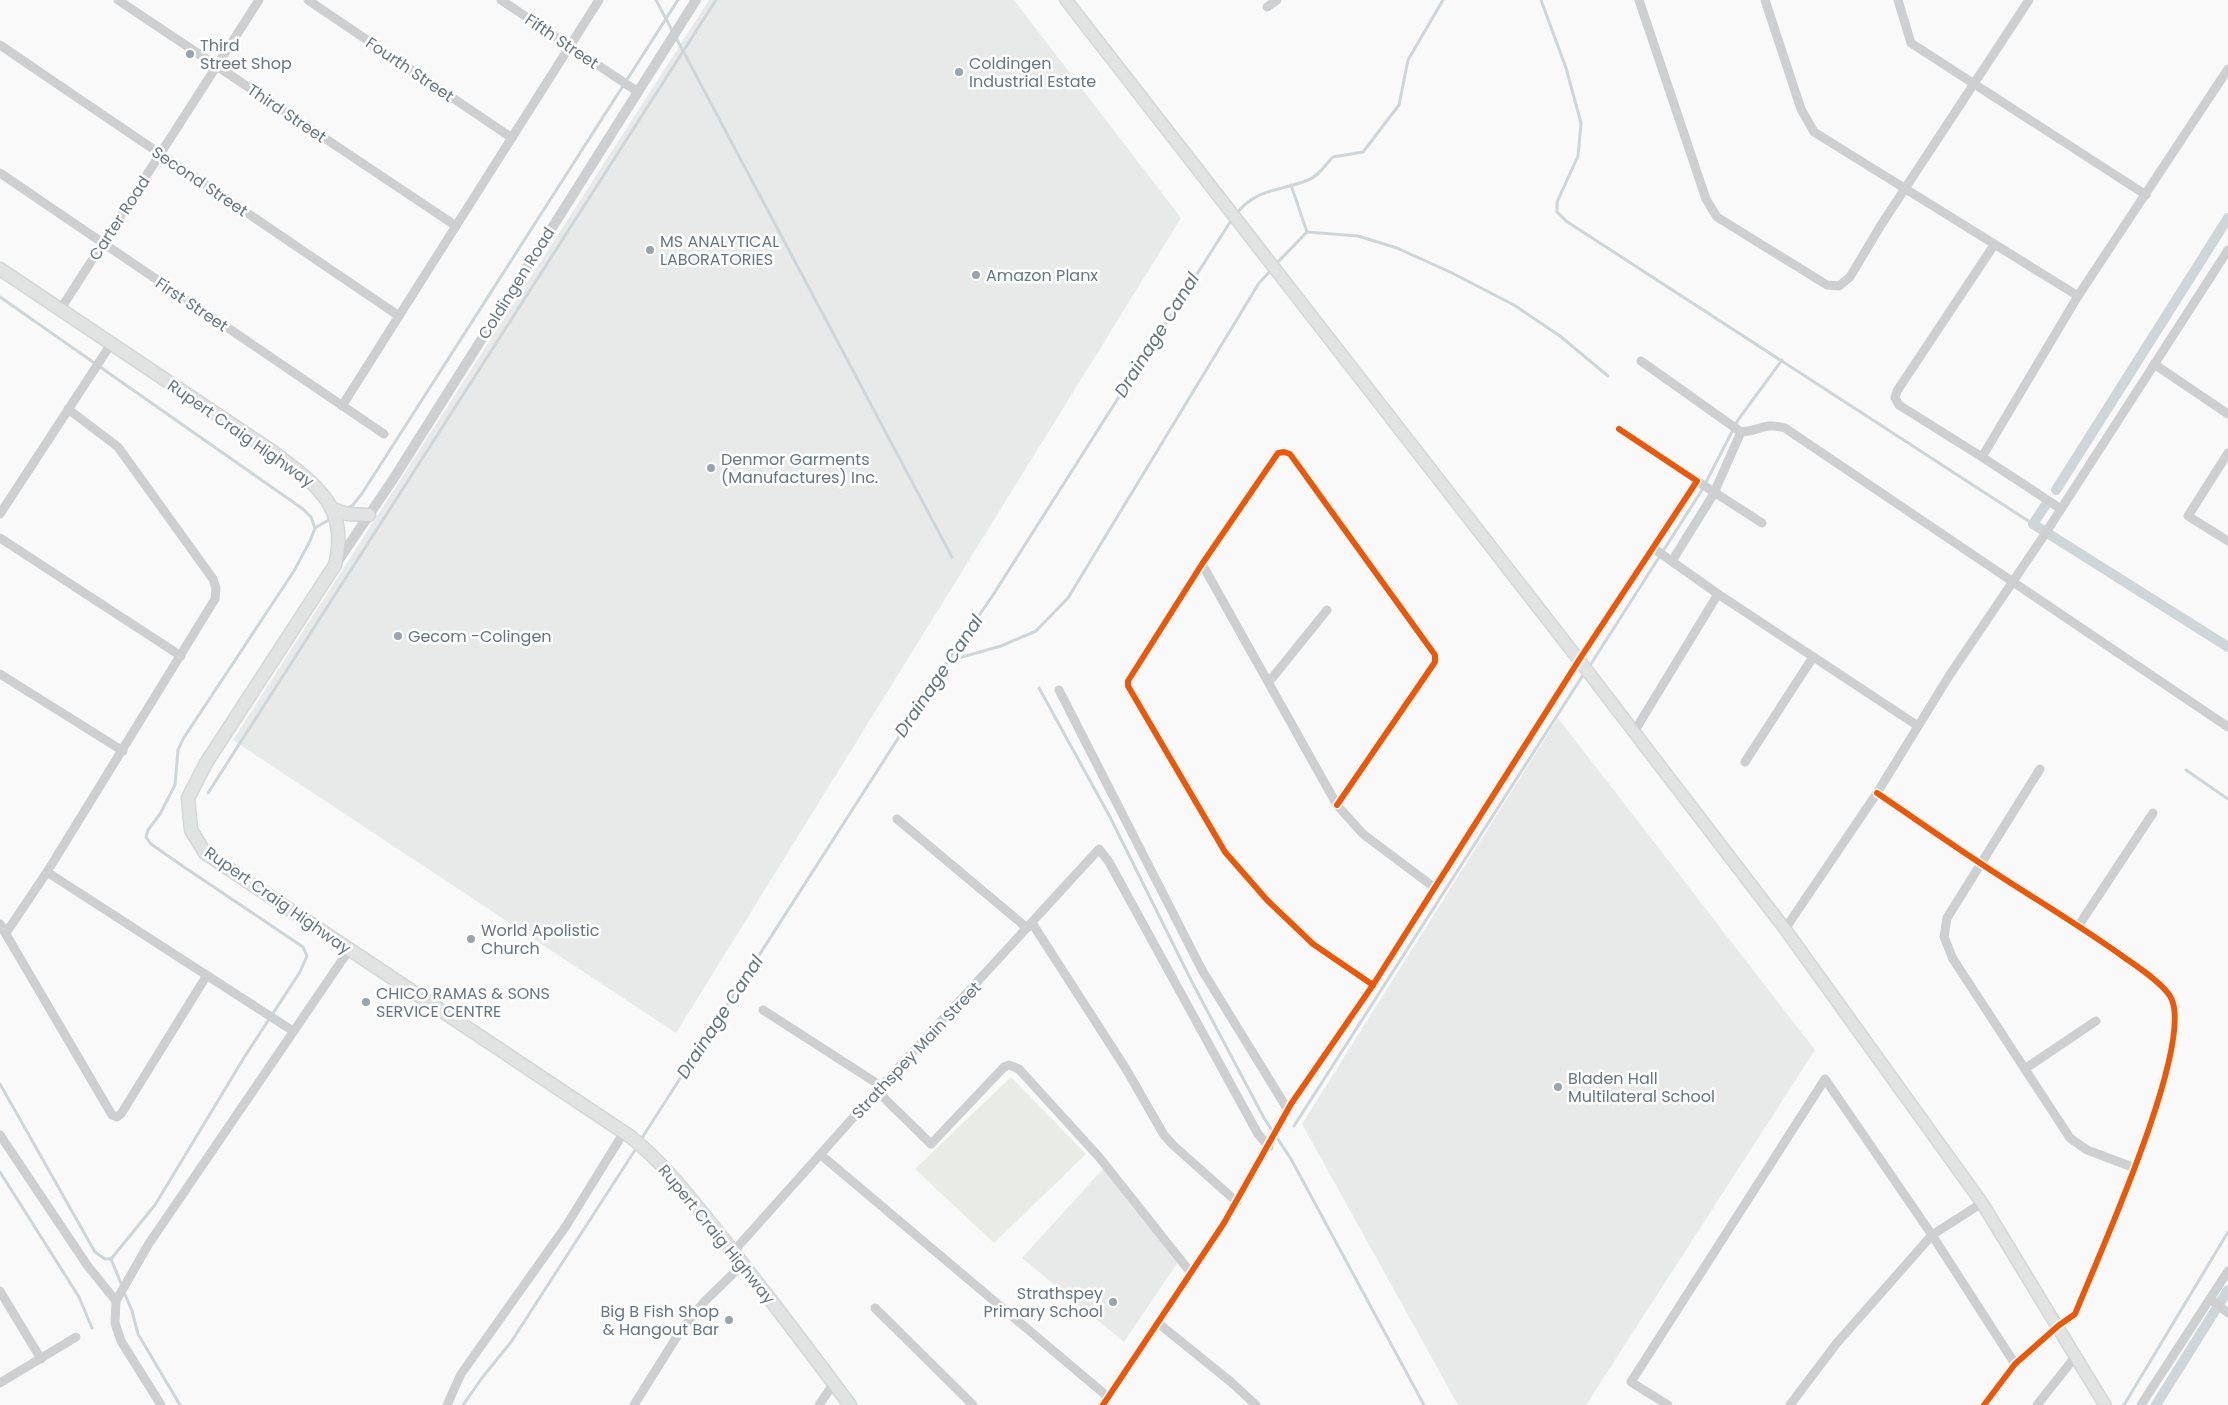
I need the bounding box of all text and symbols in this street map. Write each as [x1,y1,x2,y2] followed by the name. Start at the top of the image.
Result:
[520,8,603,75] street label: Fifth Street
[361,31,458,107] street label: Fourth Street
[200,34,292,75] place label: Third Street Shop
[184,48,196,60] marker: Third Street Shop
[969,52,1096,93] place label: Coldingen Industrial Estate
[953,66,965,78] marker: Coldingen Industrial Estate
[243,79,331,148] street label: Third Street
[147,141,252,222] street label: Second Street
[83,171,155,265] street label: Carter Road
[473,223,560,344] street label: Coldingen Road
[660,230,779,271] place label: MS ANALYTICAL LABORATORIES
[644,244,656,256] marker: MS ANALYTICAL LABORATORIES
[986,264,1098,287] place label: Amazon Planx
[1108,267,1205,402] water label: Drainage Canal
[970,269,982,281] marker: Amazon Planx
[151,272,233,337] street label: First Street
[163,374,319,493] street label: Rupert Craig Highway
[721,448,878,489] place label: Denmor Garments (Manufactures) Inc.
[705,462,717,474] marker: Denmor Garments (Manufactures) Inc.
[888,609,989,742] water label: Drainage Canal
[408,625,552,648] place label: Gecom -Colingen
[392,630,404,642] marker: Gecom -Colingen
[200,841,356,960] street label: Rupert Craig Highway
[481,919,600,960] place label: World Apolistic Church
[465,933,477,945] marker: World Apolistic Church
[670,950,769,1083] water label: Drainage Canal
[846,976,986,1124] street label: Strathspey Main Street
[376,982,550,1023] place label: CHICO RAMAS & SONS SERVICE CENTRE
[360,996,372,1008] marker: CHICO RAMAS & SONS SERVICE CENTRE
[1568,1067,1715,1108] place label: Bladen Hall Multilateral School
[1552,1081,1564,1093] marker: Bladen Hall Multilateral School
[653,1159,780,1309] street label: Rupert Craig Highway
[984,1282,1103,1323] place label: Strathspey Primary School
[1107,1296,1119,1308] marker: Strathspey Primary School
[601,1300,719,1341] place label: Big B Fish Shop & Hangout Bar
[723,1314,735,1326] marker: Big B Fish Shop & Hangout Bar

